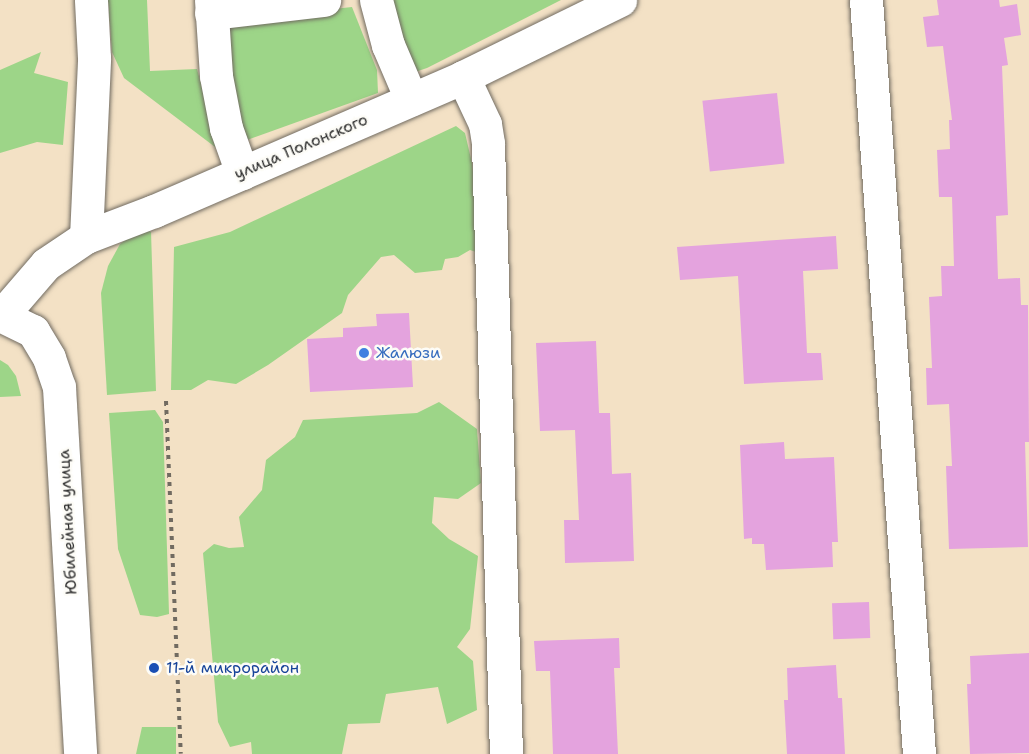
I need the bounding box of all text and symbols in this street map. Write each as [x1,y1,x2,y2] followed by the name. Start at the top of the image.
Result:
[231,110,371,184] street label: улица Полонского
[376,343,441,363] place label: Жалюзи
[357,346,371,360] marker: Жалюзи
[55,449,81,595] street label: Юбилейная улица
[166,658,299,678] place label: 11-й микрорайон
[147,661,161,675] marker: 11-й микрорайон

